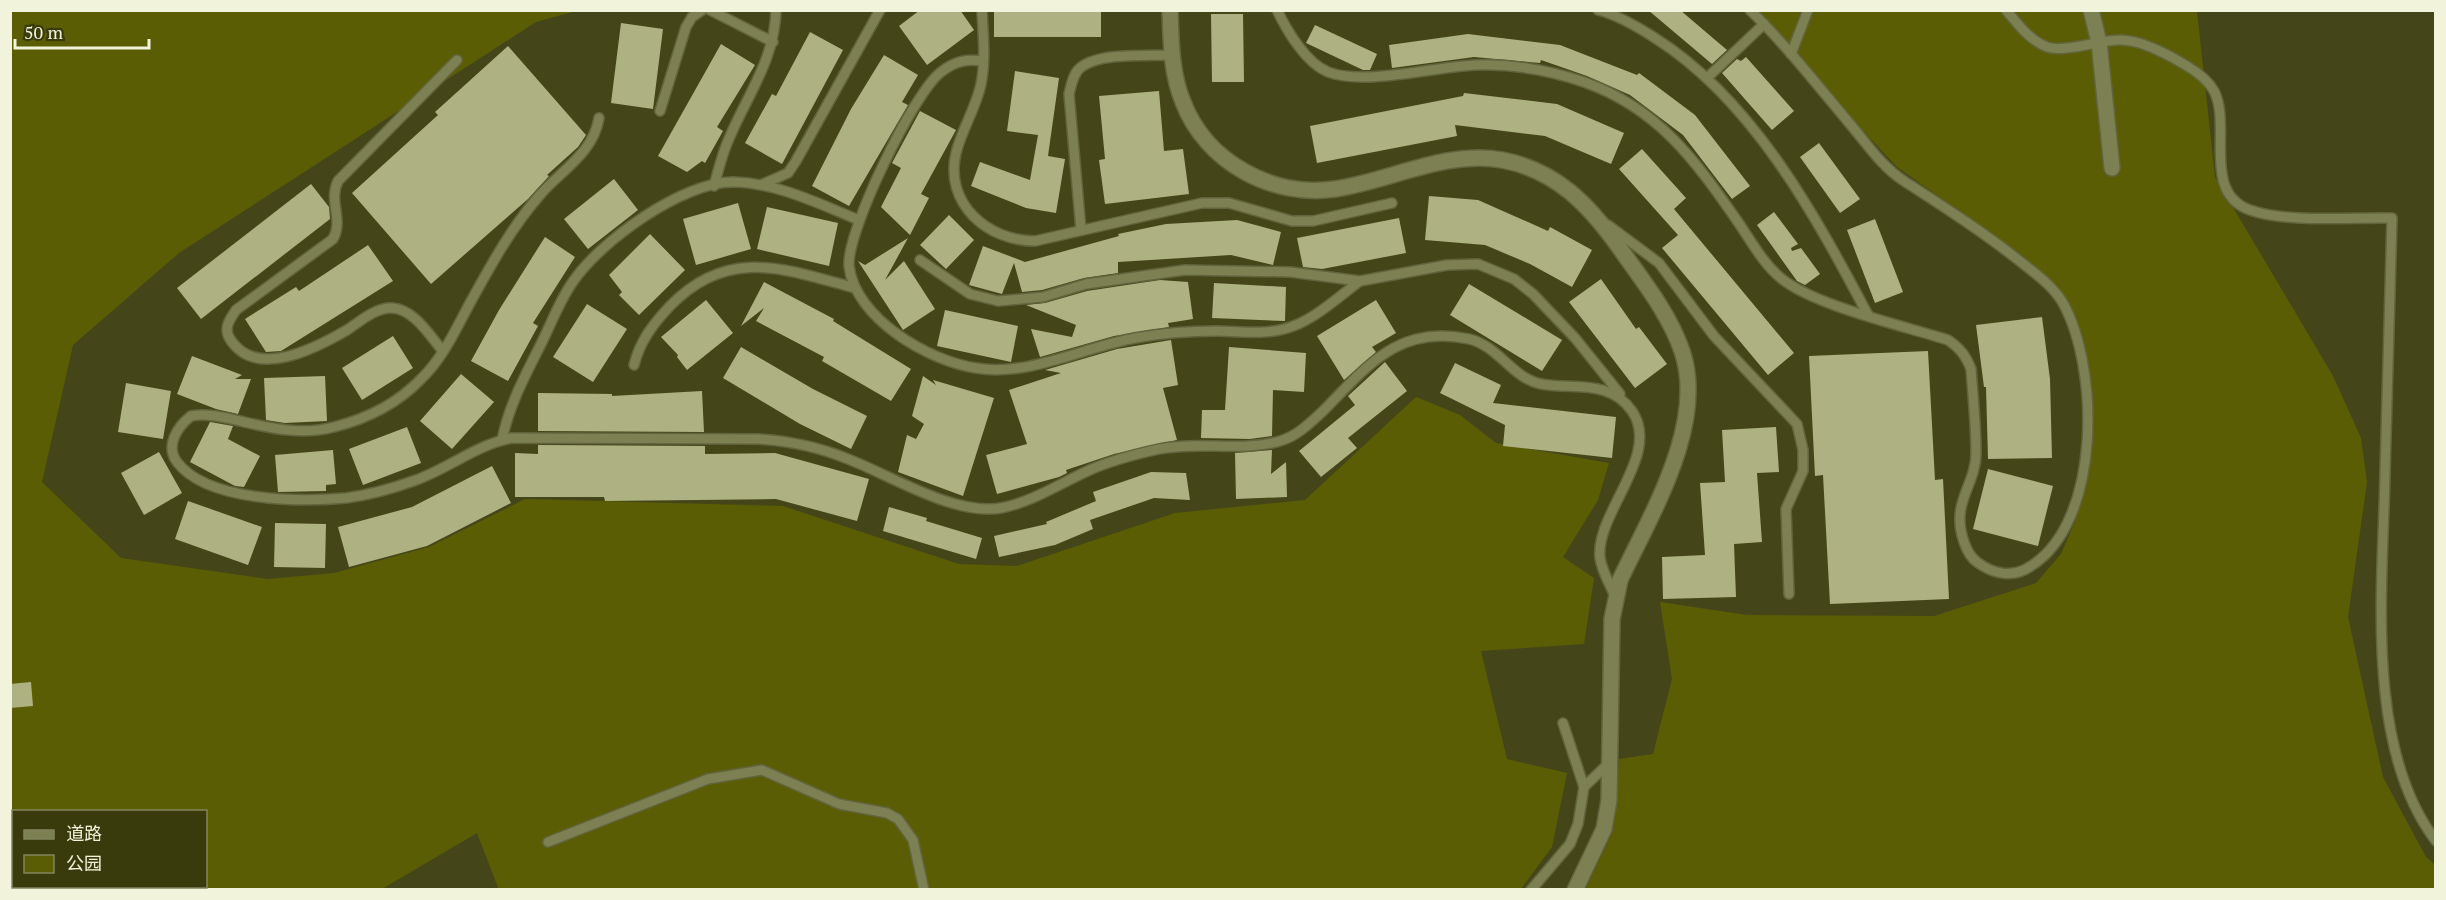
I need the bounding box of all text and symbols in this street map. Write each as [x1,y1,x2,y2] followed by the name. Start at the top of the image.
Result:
[15,12,148,50] scale bar
[24,20,64,44] text: 50 m
[12,810,207,888] legend
[66,821,102,845] text: 道路
[66,851,102,875] text: 公园

